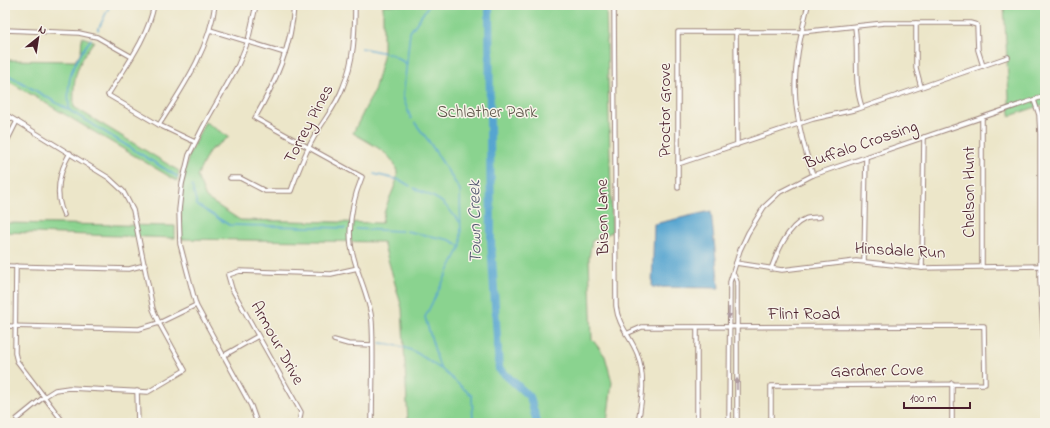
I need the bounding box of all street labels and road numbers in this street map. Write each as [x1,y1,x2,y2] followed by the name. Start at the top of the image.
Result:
[653,63,678,157] street label: Proctor Grove
[278,80,341,168] street label: Torrey Pines
[800,114,922,178] street label: Buffalo Crossing
[957,146,982,238] street label: Chelson Hunt
[590,178,616,256] street label: Bison Lane
[854,236,946,266] street label: Hinsdale Run
[244,297,311,390] street label: Armour Drive
[767,302,841,327] street label: Flint Road
[830,358,924,384] street label: Gardner Cove

